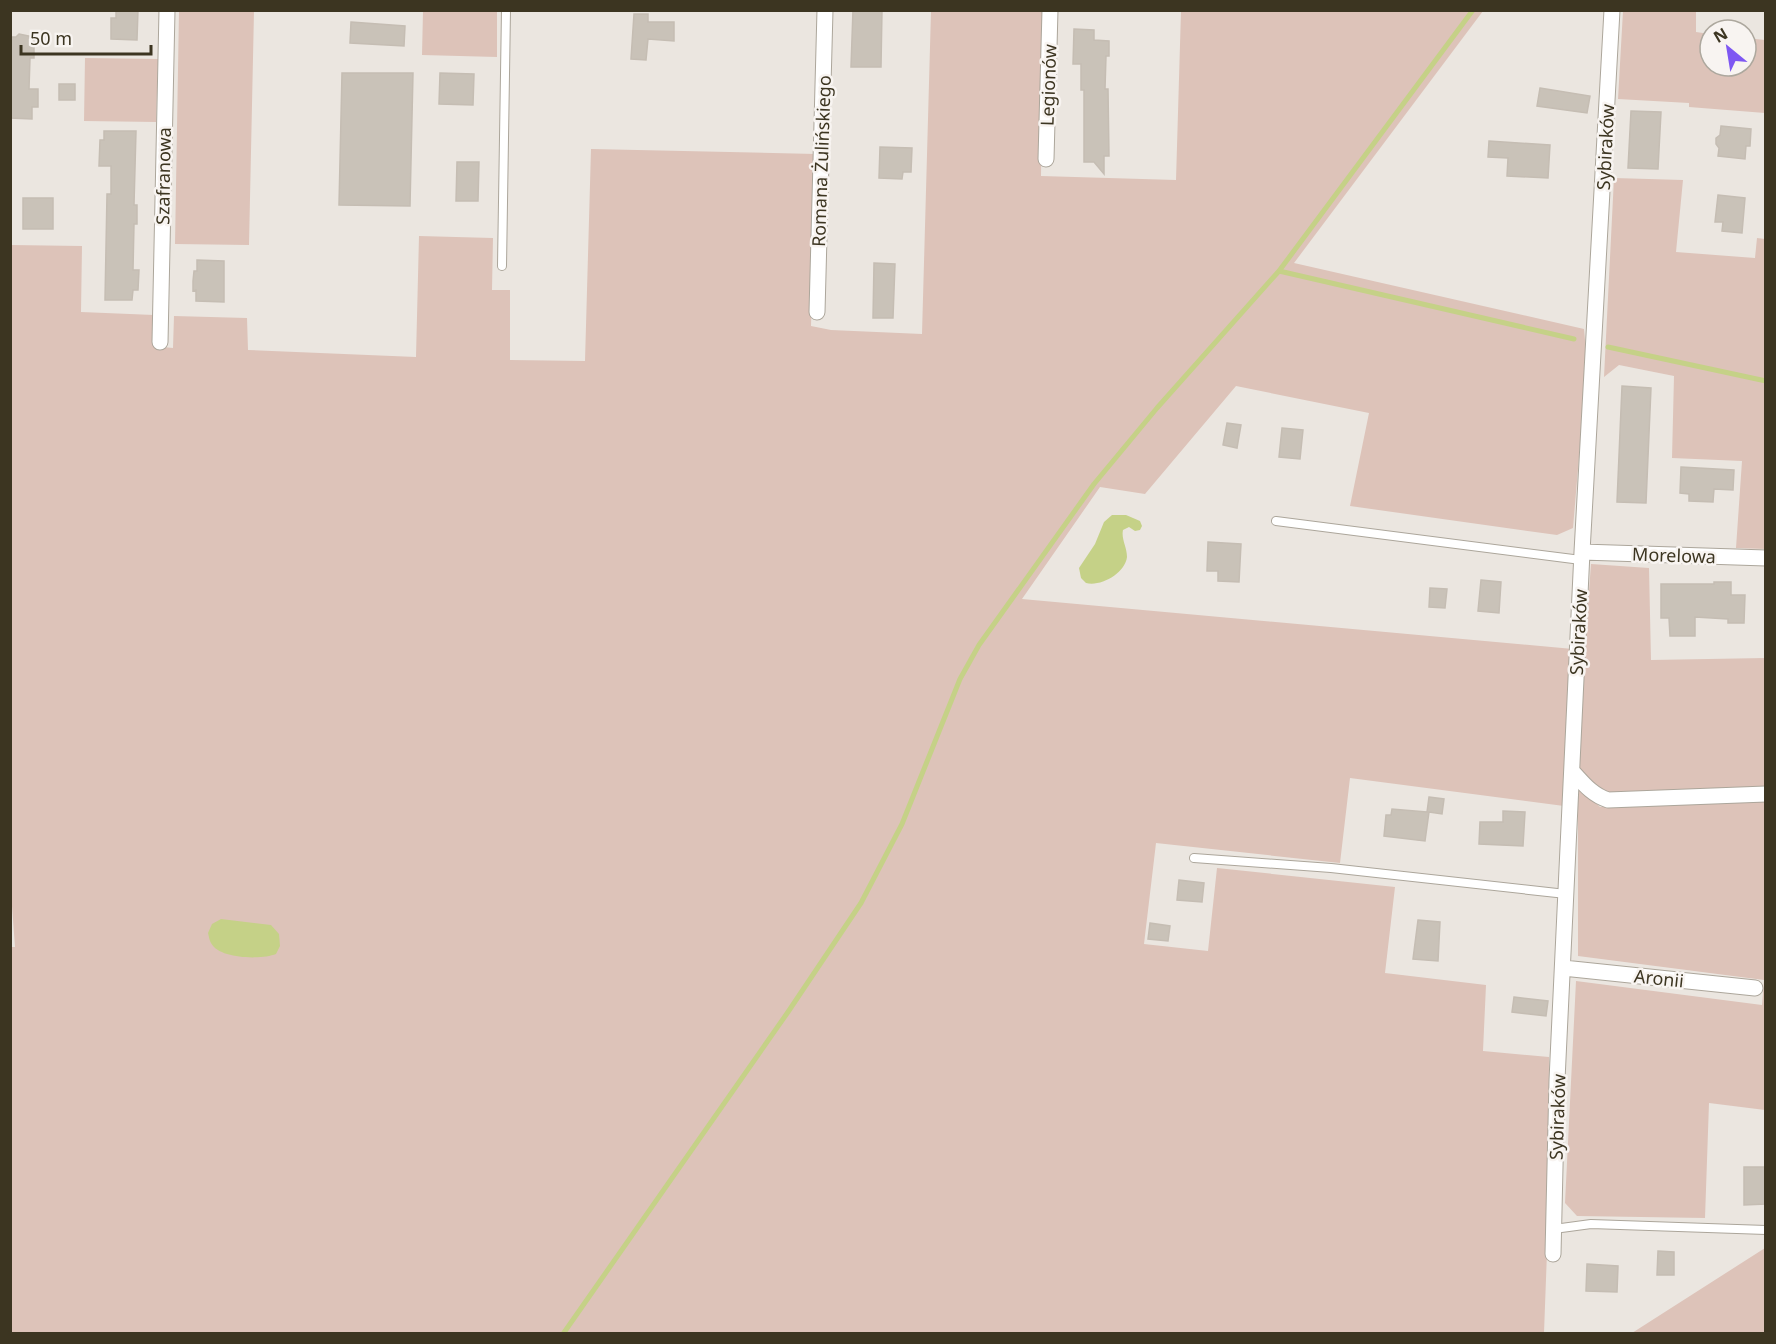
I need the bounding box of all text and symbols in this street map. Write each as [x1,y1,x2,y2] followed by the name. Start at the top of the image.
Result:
[21,18,152,56] scale bar
[1698,18,1758,78] north arrow
[1709,22,1732,48] text: N
[30,26,72,50] text: 50 m
[1035,44,1061,126] street label: Legionów
[806,75,836,247] street label: Romana Żulińskiego
[1591,103,1619,191] street label: Sybiraków
[150,127,176,225] street label: Szafranowa
[1632,542,1716,568] street label: Morelowa
[1564,588,1592,676] street label: Sybiraków
[1633,963,1685,993] street label: Aronii
[1544,1073,1570,1161] street label: Sybiraków

